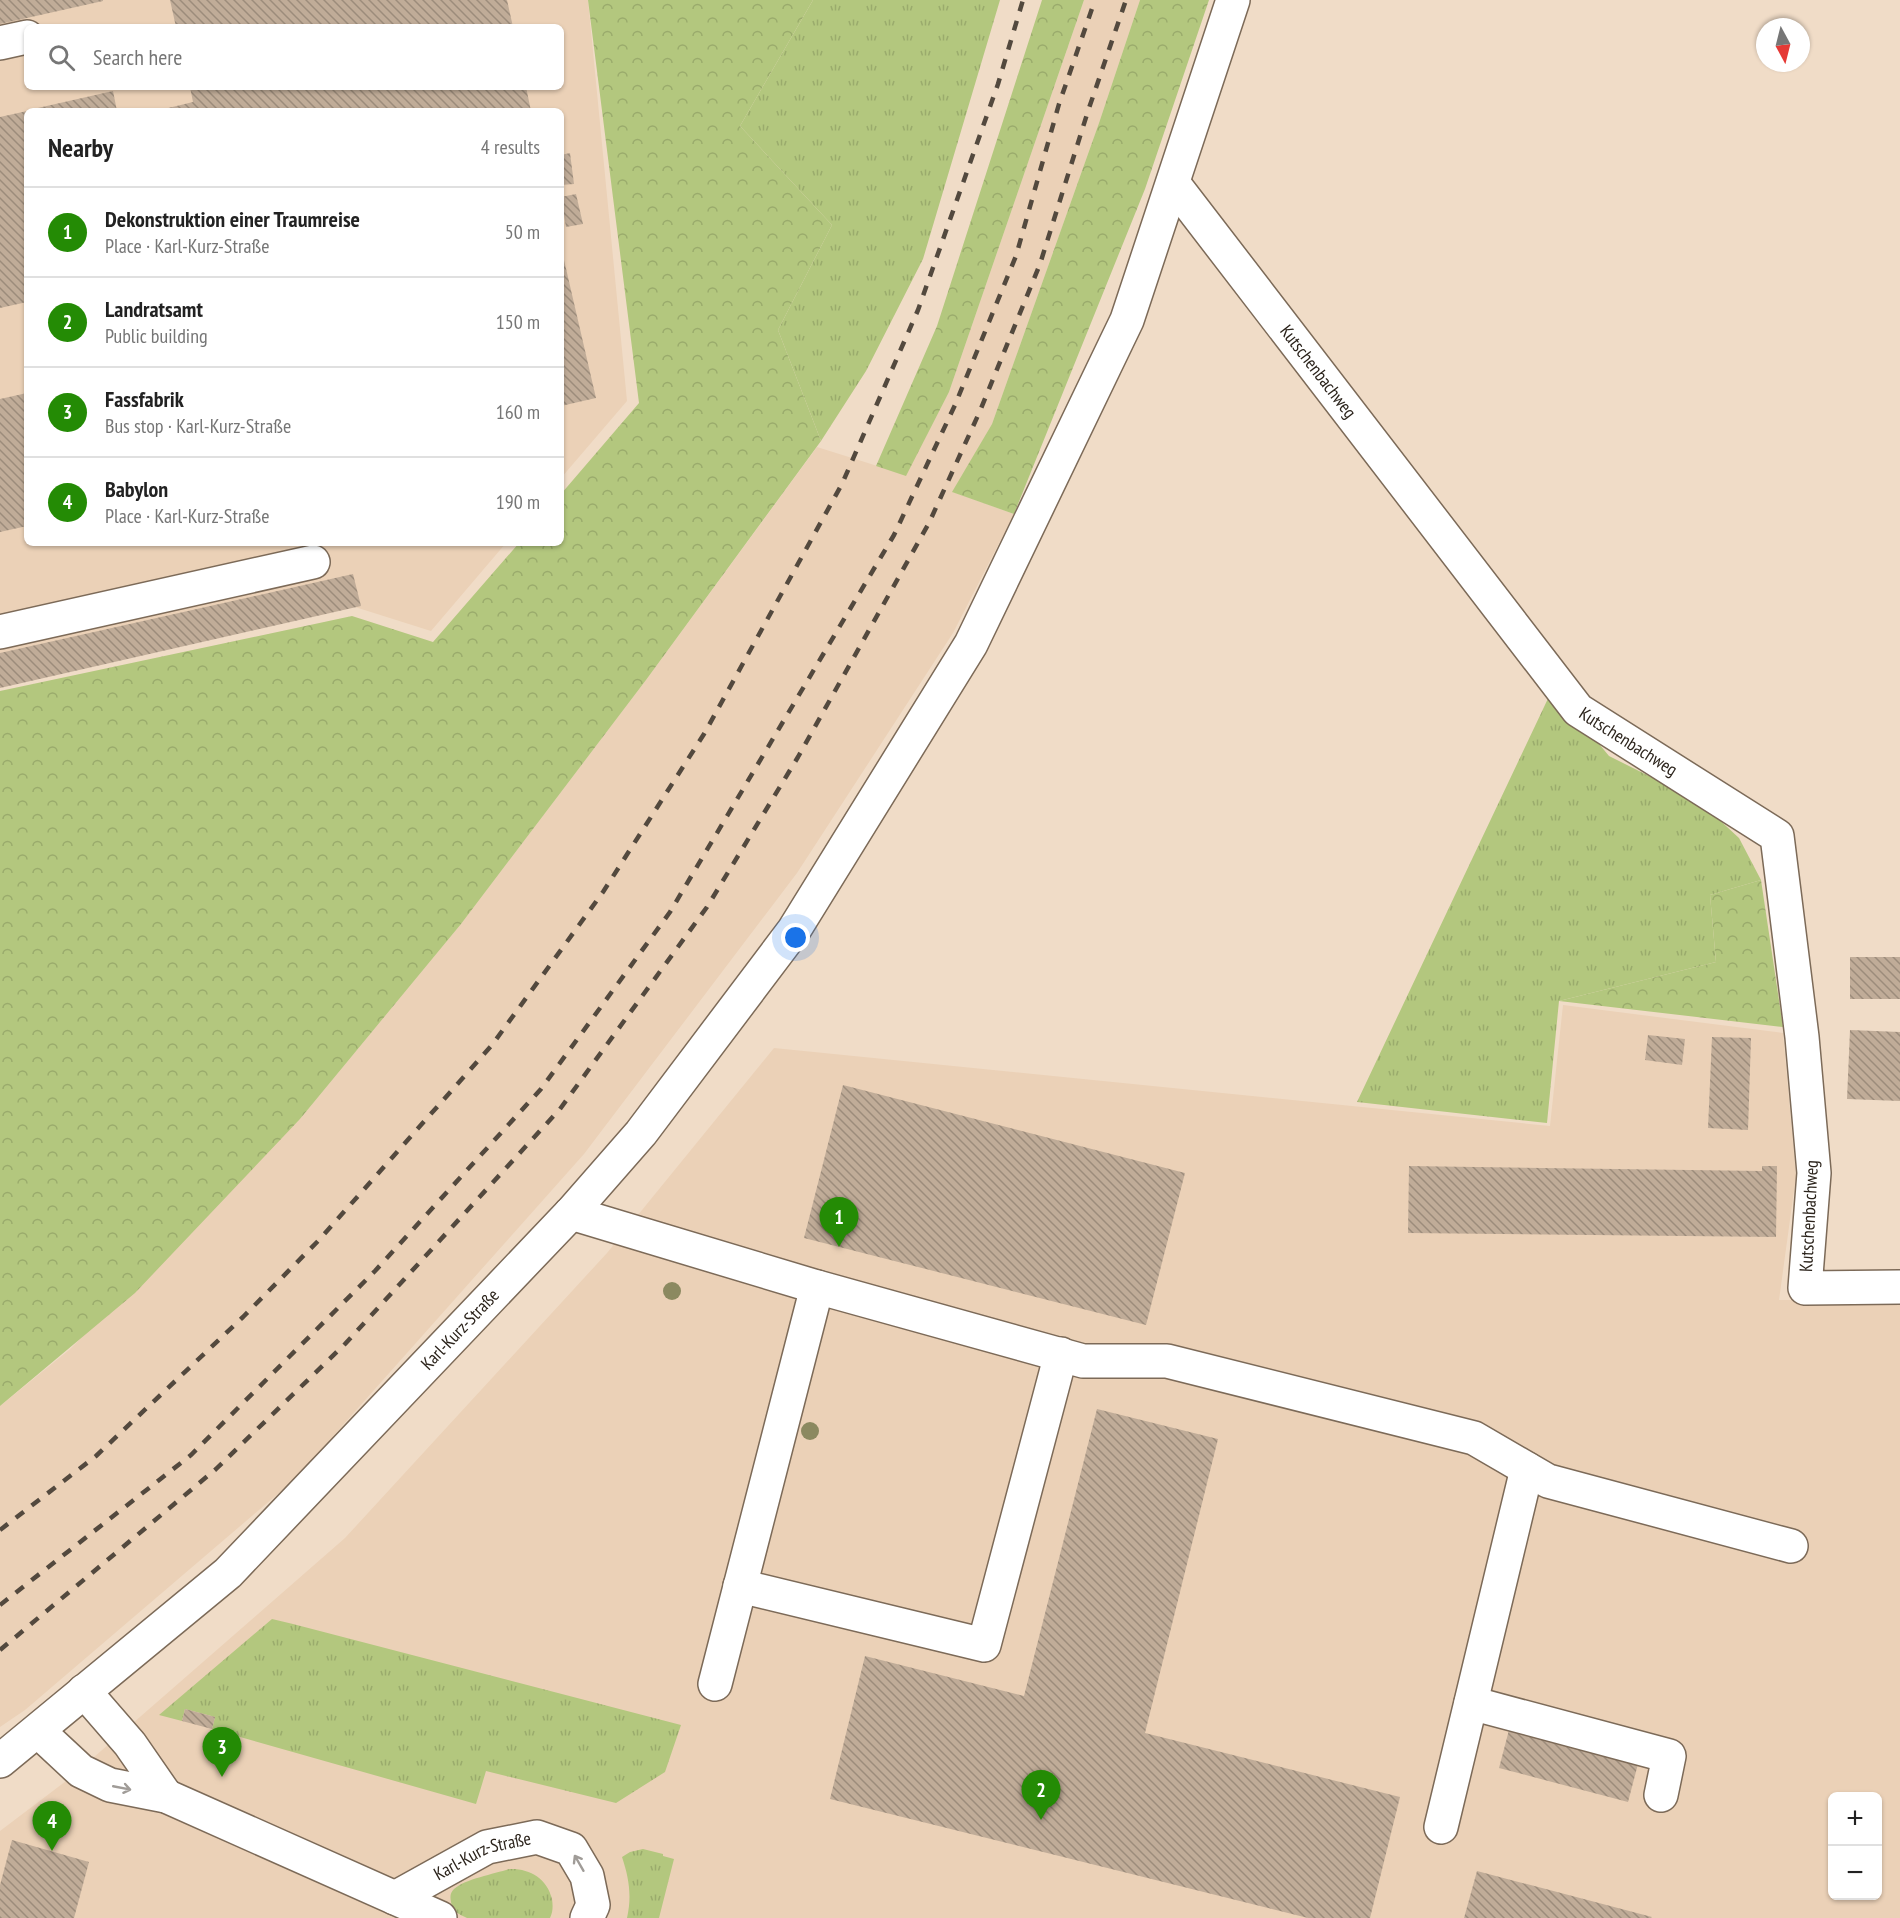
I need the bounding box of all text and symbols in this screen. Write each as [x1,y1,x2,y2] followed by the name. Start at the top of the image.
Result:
[1756,18,1810,72] north arrow
[24,24,564,90] search box
[45,41,78,74] icon: search
[93,43,182,71] text: Search here
[48,131,113,164] text: Nearby
[481,134,540,160] text: 4 results
[105,205,360,233] text: Dekonstruktion einer Traumreise
[63,219,72,245] text: 1
[505,219,540,245] text: 50 m
[105,233,269,259] text: Place · Karl-Kurz-Straße
[105,295,203,323] text: Landratsamt
[63,309,72,335] text: 2
[496,309,540,335] text: 150 m
[1275,320,1362,423] street label: Kutschenbachweg
[105,323,208,349] text: Public building
[105,385,184,413] text: Fassfabrik
[63,399,72,425] text: 3
[496,399,540,425] text: 160 m
[105,413,291,439] text: Bus stop · Karl-Kurz-Straße
[105,475,168,503] text: Babylon
[63,489,72,515] text: 4
[496,489,540,515] text: 190 m
[105,503,269,529] text: Place · Karl-Kurz-Straße
[1575,702,1682,781] street label: Kutschenbachweg
[781,923,810,952] your location
[1794,1160,1823,1272] street label: Kutschenbachweg
[820,1198,858,1247] pin: 1
[416,1284,504,1374] street label: Karl-Kurz-Straße
[202,1728,242,1777] pin: 3
[1022,1770,1060,1820] pin: 2
[112,1783,132,1794] one-way arrow
[1828,1792,1882,1900] map controls
[1828,1792,1882,1846] button: +
[32,1802,72,1851] pin: 4
[430,1826,533,1885] street label: Karl-Kurz-Straße
[1828,1846,1882,1900] button: −
[573,1855,585,1872] one-way arrow

